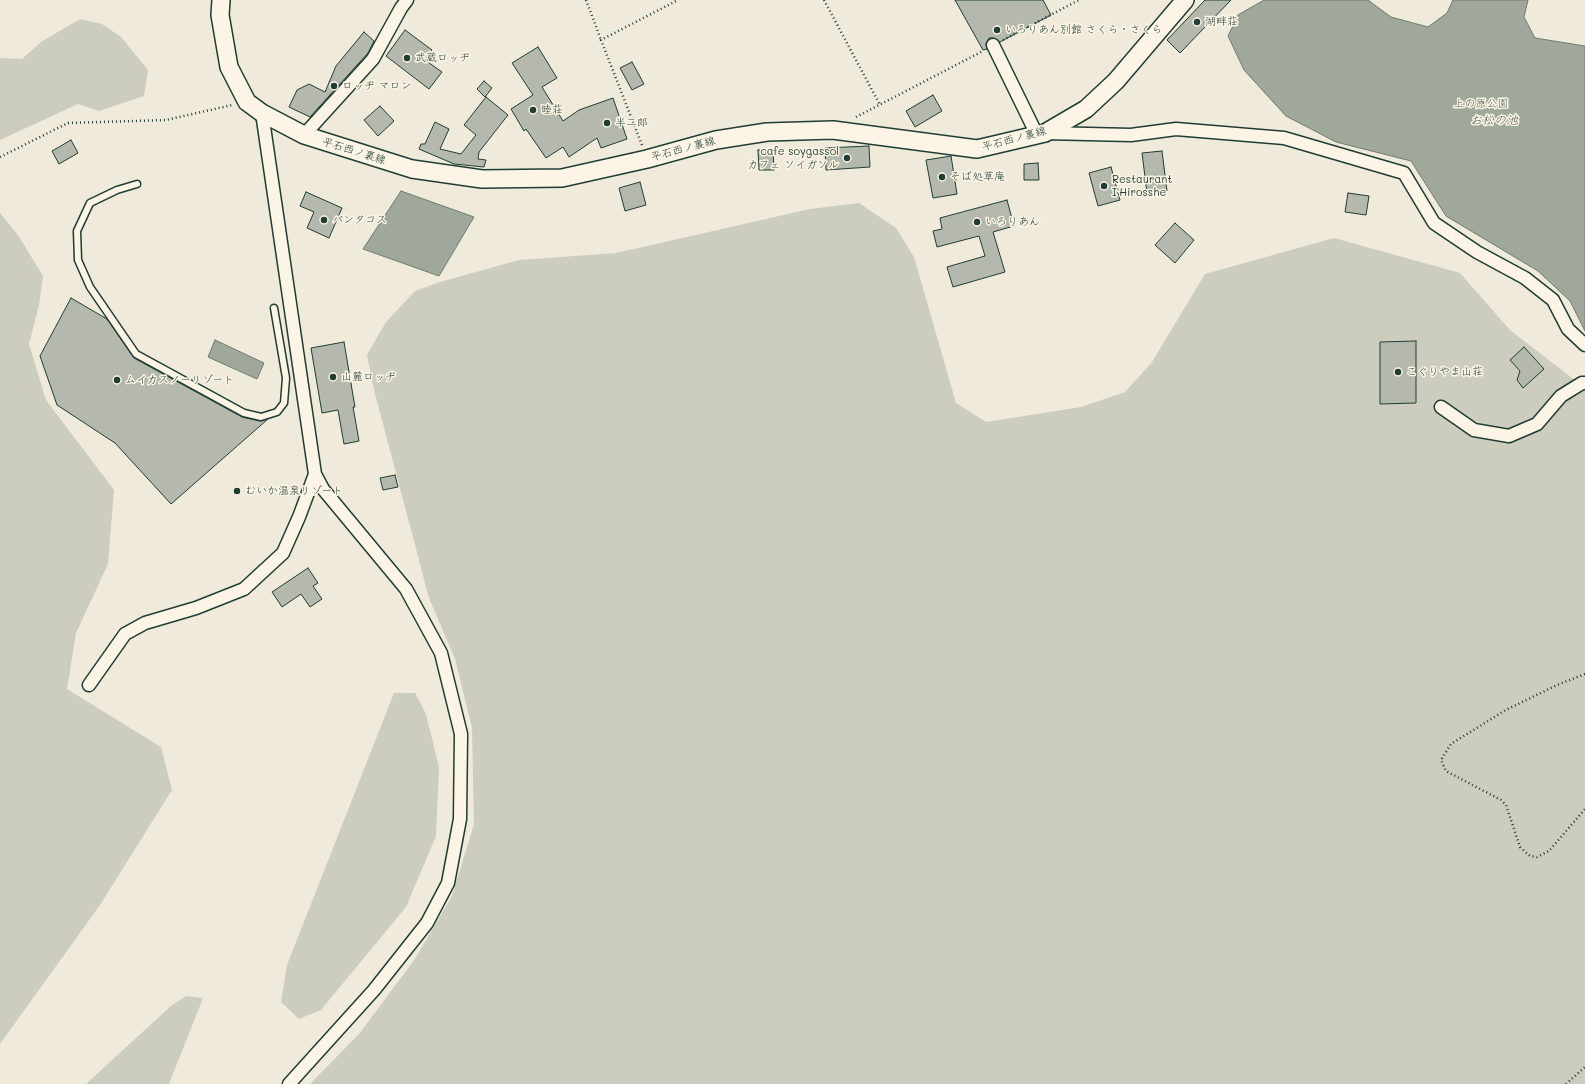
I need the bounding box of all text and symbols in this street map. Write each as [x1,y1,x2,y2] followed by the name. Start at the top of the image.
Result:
[1205,15,1238,29] place label: 湖畔荘
[1192,17,1202,27] marker: 湖畔荘
[1005,23,1163,37] place label: いろりあん別館 さくら・さくら
[992,25,1002,35] marker: いろりあん別館 さくら・さくら
[415,51,470,65] place label: 武蔵ロッヂ
[402,53,412,63] marker: 武蔵ロッヂ
[342,79,412,93] place label: ロッヂ マロン
[329,81,339,91] marker: ロッヂ マロン
[1454,97,1508,111] park label: 上の原公園
[541,103,563,117] place label: 睦荘
[528,105,538,115] marker: 睦荘
[1470,113,1518,127] water label: お松の池
[615,116,648,130] place label: 半二郎
[602,118,612,128] marker: 半二郎
[980,124,1048,154] street label: 平石西ノ裏線
[649,134,717,164] street label: 平石西ノ裏線
[321,135,387,167] street label: 平石西ノ裏線
[747,145,839,171] place label: cafe soygassol カフェ ソイガソル
[842,153,852,163] marker: cafe soygassol カフェ ソイガソル
[950,170,1005,184] place label: そば処草庵
[937,172,947,182] marker: そば処草庵
[1112,173,1172,199] place label: Restaurant I'Hirosshe
[1099,181,1109,191] marker: Restaurant I'Hirosshe
[332,213,387,227] place label: バンタコス
[319,215,329,225] marker: バンタコス
[985,215,1040,229] place label: いろりあん
[972,217,982,227] marker: いろりあん
[1406,365,1483,379] place label: こぐりやま山荘
[1393,367,1403,377] marker: こぐりやま山荘
[341,370,396,384] place label: 山麓ロッヂ
[328,372,338,382] marker: 山麓ロッヂ
[125,373,234,387] place label: ムイカスノーリゾート
[112,375,122,385] marker: ムイカスノーリゾート
[245,484,343,498] place label: むいか温泉リゾート
[232,486,242,496] marker: むいか温泉リゾート

